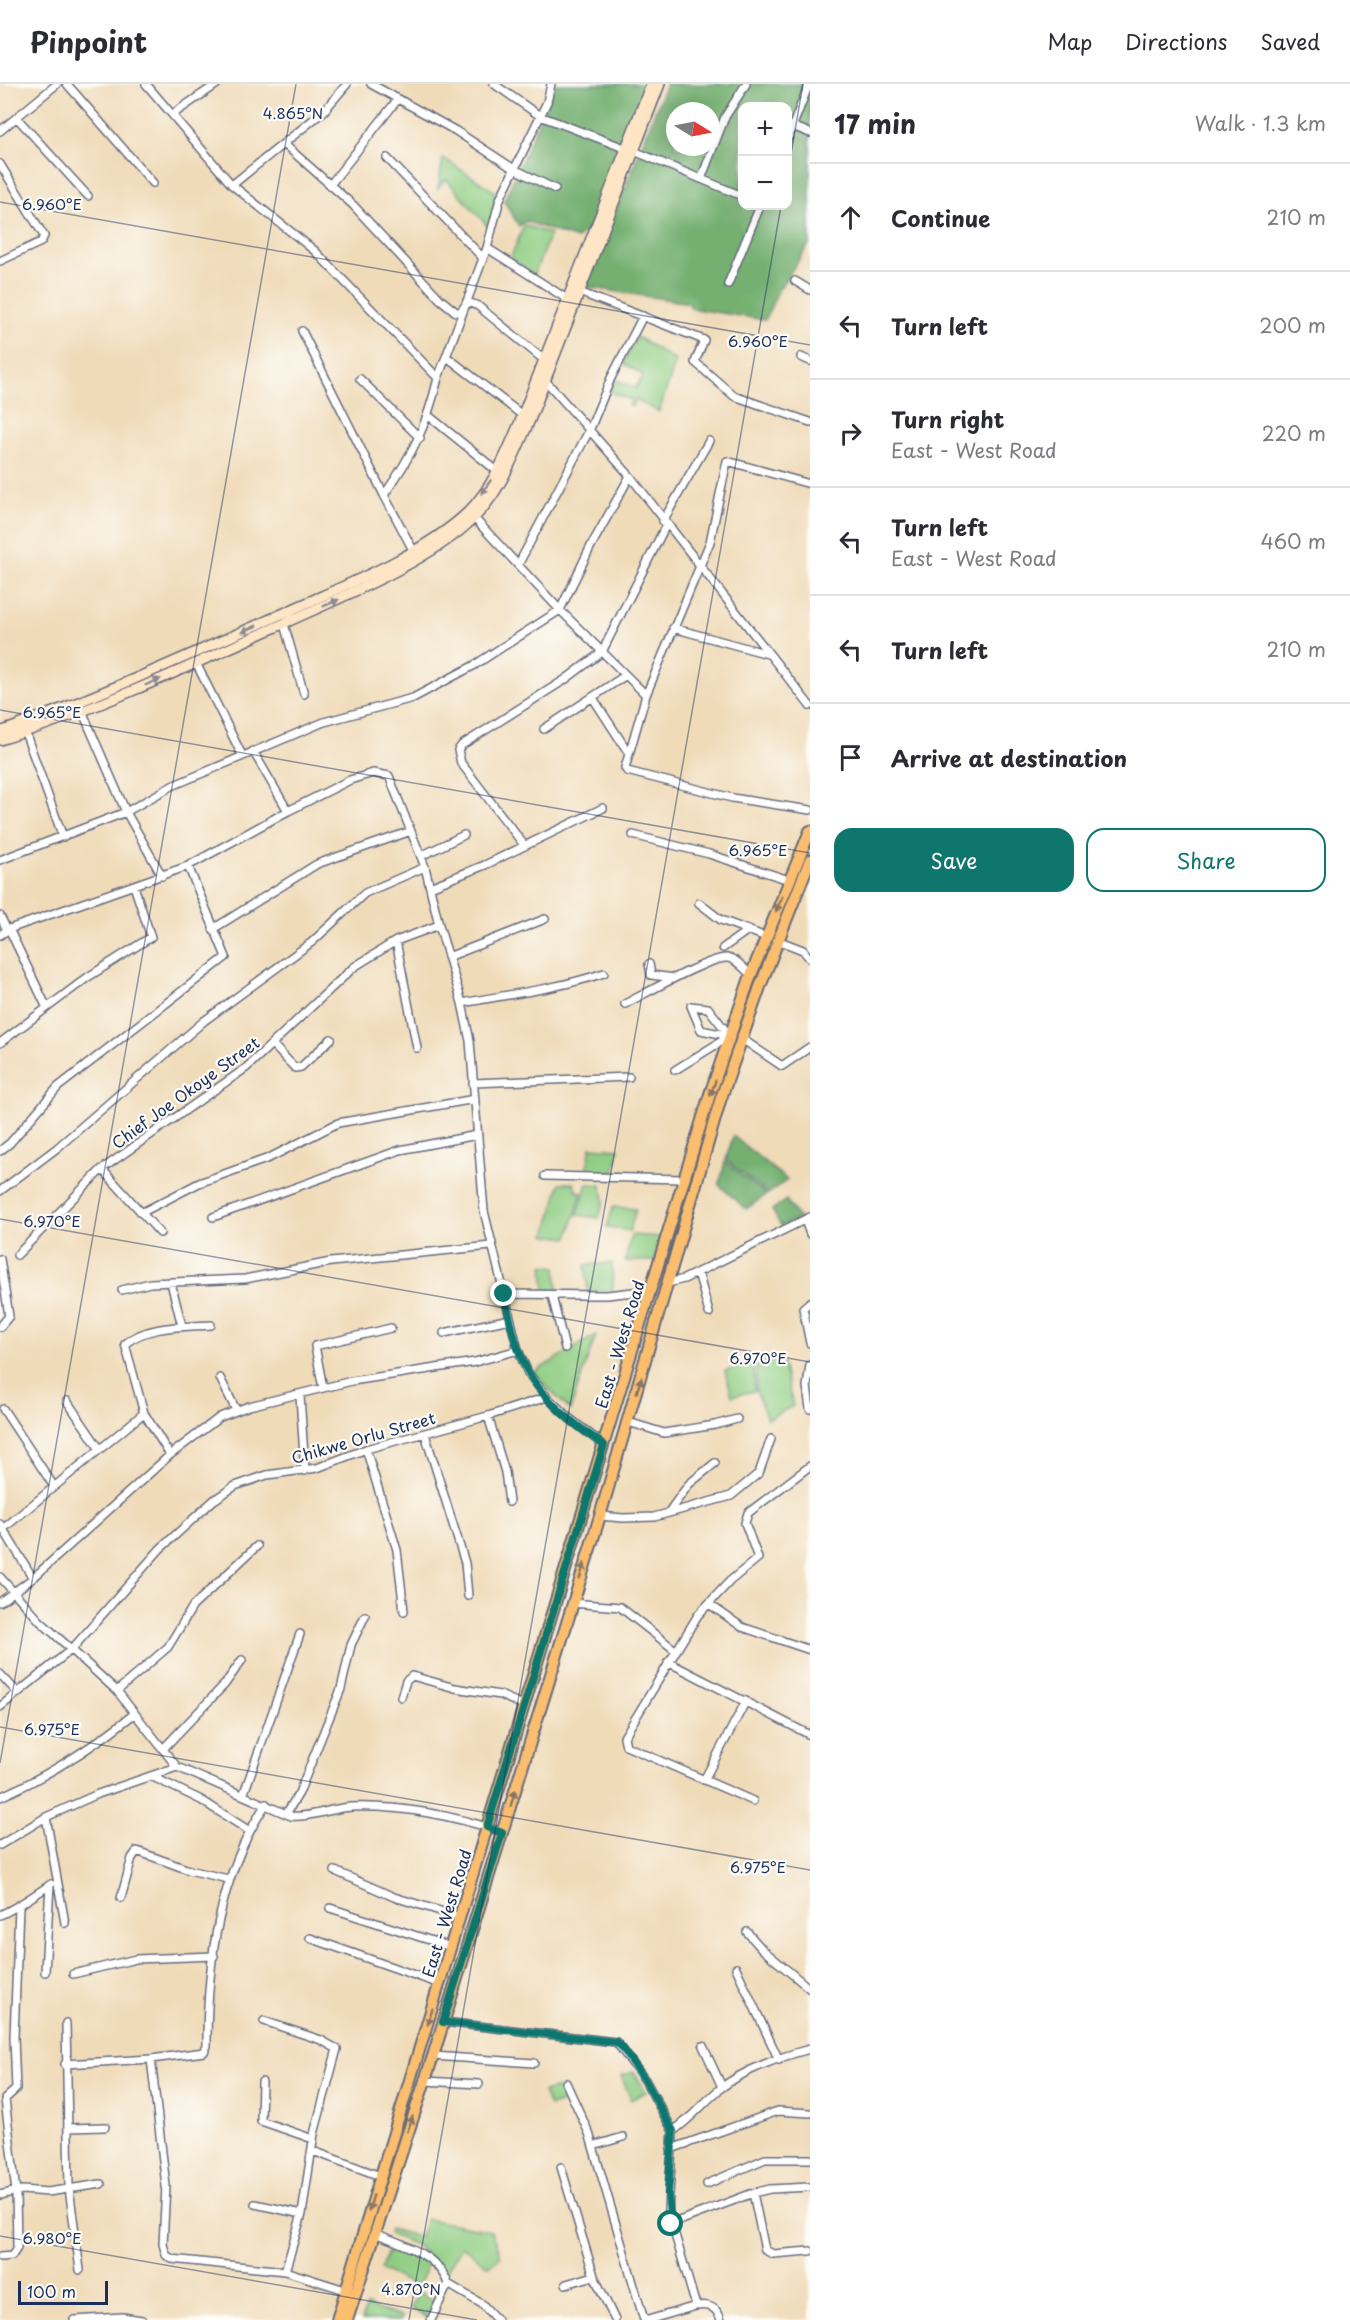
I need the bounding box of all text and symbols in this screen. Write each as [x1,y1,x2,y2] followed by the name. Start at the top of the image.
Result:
[30,20,147,63] text: Pinpoint
[1047,25,1092,57] text: Map
[1125,25,1227,57] text: Directions
[1260,25,1320,57] text: Saved
[263,101,323,124] text: 4.865°N
[666,102,720,156] north arrow
[738,102,792,210] map controls
[738,102,792,156] button: +
[834,104,916,143] text: 17 min
[1195,108,1326,138] text: Walk · 1.3 km
[738,156,792,210] button: −
[22,192,82,215] text: 6.960°E
[834,201,867,234] icon: ahead
[891,201,990,234] text: Continue
[1267,202,1326,232] text: 210 m
[834,309,867,342] icon: left
[891,309,988,342] text: Turn left
[1259,310,1326,340] text: 200 m
[728,329,788,352] text: 6.960°E
[891,402,1004,435] text: Turn right
[834,417,867,450] icon: right
[1262,418,1326,448] text: 220 m
[891,435,1057,465] text: East - West Road
[480,479,492,495] one-way arrow
[891,510,988,543] text: Turn left
[834,525,867,558] icon: left
[1260,526,1326,556] text: 460 m
[891,543,1057,573] text: East - West Road
[322,598,339,607] one-way arrow
[241,624,258,633] one-way arrow
[834,633,867,666] icon: left
[891,633,988,666] text: Turn left
[1267,634,1326,664] text: 210 m
[144,677,162,687] one-way arrow
[23,700,81,723] text: 6.965°E
[834,741,867,774] icon: arrive
[891,741,1127,774] text: Arrive at destination
[834,828,1074,892] button: Save
[1086,828,1326,892] button: Share
[729,838,787,861] text: 6.965°E
[774,896,784,914] one-way arrow
[106,1030,264,1154] street label: Chief Joe Okoye Street
[707,1079,717,1097] one-way arrow
[23,1209,81,1232] text: 6.970°E
[588,1277,650,1411] street label: East - West Road
[490,1280,516,1306] route end
[729,1346,787,1369] text: 6.970°E
[635,1376,644,1394] one-way arrow
[288,1405,438,1469] street label: Chikwe Orlu Street
[578,1562,587,1580] one-way arrow
[24,1717,80,1740] text: 6.975°E
[509,1789,518,1807] one-way arrow
[415,1846,477,1980] street label: East - West Road
[730,1855,786,1878] text: 6.975°E
[425,2008,434,2026] one-way arrow
[406,2115,415,2133] one-way arrow
[366,2195,375,2213] one-way arrow
[657,2210,683,2236] route start
[23,2226,81,2249] text: 6.980°E
[381,2277,441,2300] text: 4.870°N
[18,2278,108,2306] scale bar
[27,2279,76,2303] text: 100 m

